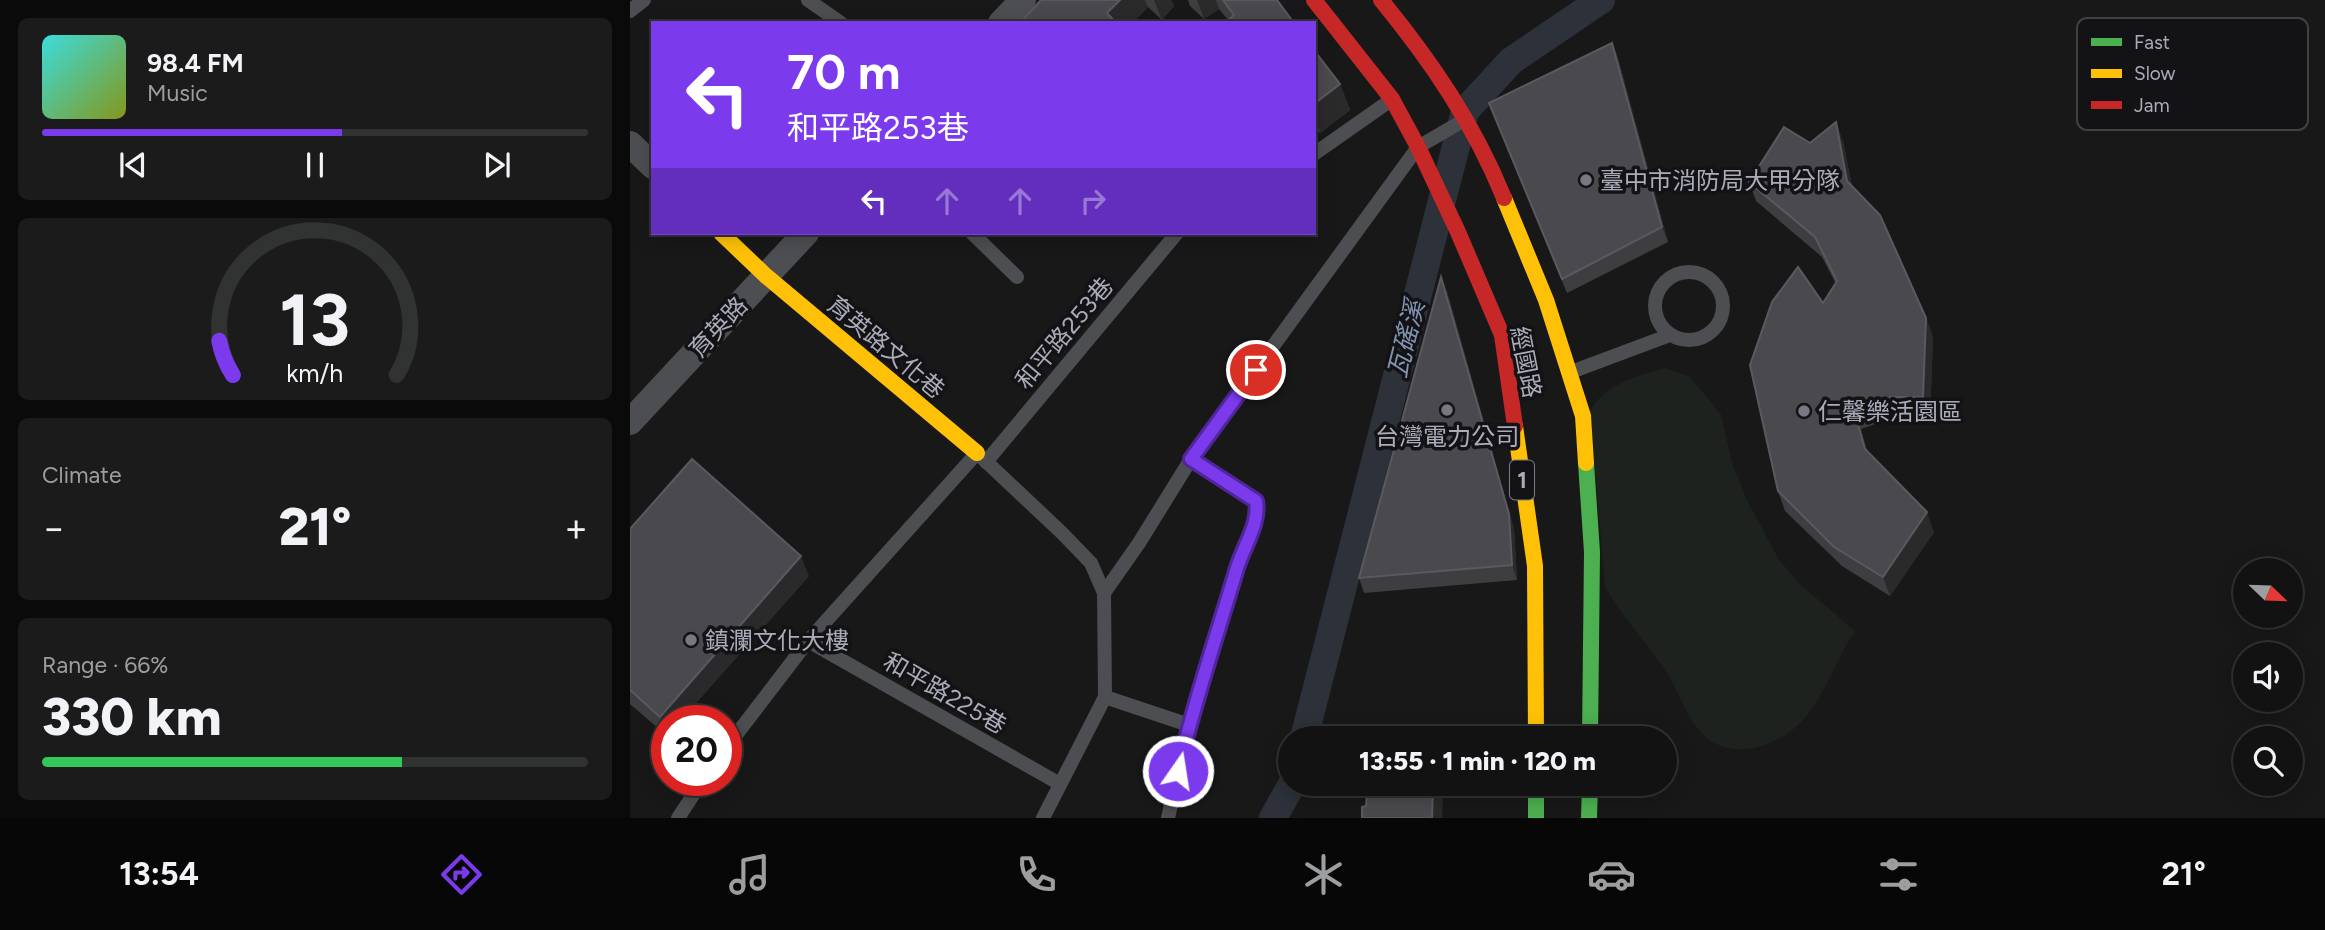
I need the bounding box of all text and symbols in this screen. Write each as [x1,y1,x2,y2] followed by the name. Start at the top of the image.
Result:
[2077,18,2308,130] legend
[2134,31,2170,54] text: Fast
[787,42,900,101] text: 70 m
[147,47,244,79] text: 98.4 FM
[672,49,763,140] icon: left
[2134,62,2176,85] text: Slow
[147,79,208,107] text: Music
[2134,94,2170,117] text: Jam
[787,109,969,147] text: 和平路253巷
[114,146,152,184] icon: previous
[296,146,334,184] icon: pause
[478,146,516,184] icon: next
[1600,166,1840,195] place label: 臺中市消防局大甲分隊
[1578,172,1594,188] marker: 臺中市消防局大甲分隊
[855,182,893,220] icon: left
[928,182,966,220] icon: ahead
[1001,182,1039,220] icon: ahead
[1074,182,1112,220] icon: right
[1009,271,1119,395] street label: 和平路253巷
[279,276,351,363] text: 13
[822,290,950,404] street label: 育英路文化巷
[683,291,753,363] street label: 育英路
[1381,293,1432,381] water label: 瓦磘溪
[1505,324,1547,400] street label: 經國路
[1226,340,1286,400] pin
[1237,351,1275,389] icon: arrive
[286,358,344,388] text: km/h
[1818,397,1962,426] place label: 仁馨樂活園區
[1439,402,1455,418] marker: 台灣電力公司
[1796,403,1812,419] marker: 仁馨樂活園區
[1375,422,1519,451] place label: 台灣電力公司
[1510,460,1534,500] road number: 1
[42,461,121,489] text: Climate
[279,496,351,558] text: 21°
[42,505,66,551] text: −
[564,505,588,551] text: +
[2233,558,2303,628] north arrow
[2233,558,2303,796] map controls
[705,626,849,655] place label: 鎮瀾文化大樓
[683,632,699,648] marker: 鎮瀾文化大樓
[2233,642,2303,712] button: sound
[879,646,1011,740] street label: 和平路225巷
[42,651,168,679] text: Range · 66%
[42,686,221,748] text: 330 km
[651,705,742,796] speed limit sign: 20
[2233,726,2303,796] button: search
[1141,734,1215,808] position arrow
[1359,745,1596,777] text: 13:55 · 1 min · 120 m
[437,850,486,899] icon: directions
[725,850,774,899] icon: music
[1012,850,1061,899] icon: phone
[1299,850,1348,899] icon: climate
[1587,850,1636,899] icon: car
[1874,850,1923,899] icon: filters
[119,855,199,893] text: 13:54
[2162,855,2206,893] text: 21°

